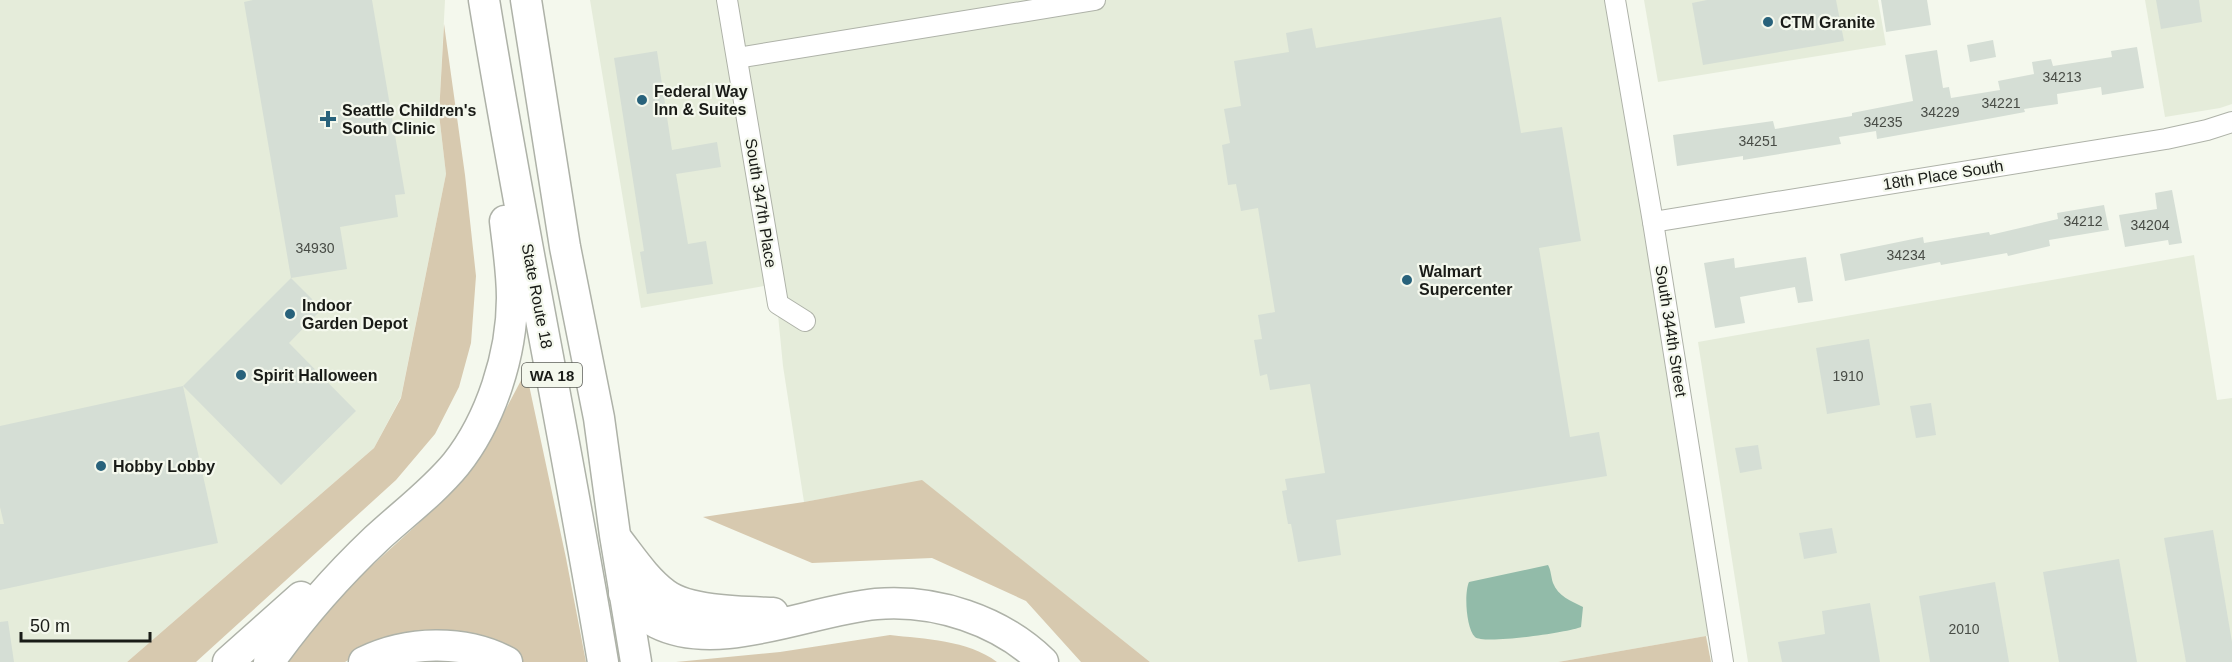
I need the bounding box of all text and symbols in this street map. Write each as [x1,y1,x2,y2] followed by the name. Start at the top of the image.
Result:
[1780,14,1875,31] place label: CTM Granite
[1761,15,1775,29] marker: CTM Granite
[2043,69,2082,85] house number: 34213
[654,83,748,118] place label: Federal Way Inn & Suites
[635,93,649,107] marker: Federal Way Inn & Suites
[1982,95,2021,111] house number: 34221
[342,102,477,137] place label: Seattle Children's South Clinic
[1921,104,1960,120] house number: 34229
[319,110,337,128] marker: Seattle Children's South Clinic
[1864,114,1903,130] house number: 34235
[1739,133,1778,149] house number: 34251
[742,137,780,269] street label: South 347th Place
[1881,157,2005,193] street label: 18th Place South
[2064,213,2103,229] house number: 34212
[2131,217,2170,233] house number: 34204
[296,240,335,256] house number: 34930
[518,242,556,350] street label: State Route 18
[1887,247,1926,263] house number: 34234
[1419,263,1512,298] place label: Walmart Supercenter
[1652,264,1690,399] street label: South 344th Street
[1400,273,1414,287] marker: Walmart Supercenter
[302,297,408,332] place label: Indoor Garden Depot
[283,307,297,321] marker: Indoor Garden Depot
[522,363,582,387] road number: WA 18
[253,367,377,384] place label: Spirit Halloween
[234,368,248,382] marker: Spirit Halloween
[1832,368,1864,384] house number: 1910
[113,458,215,475] place label: Hobby Lobby
[94,459,108,473] marker: Hobby Lobby
[21,605,150,643] scale bar
[30,616,70,636] text: 50 m
[1948,621,1980,637] house number: 2010

